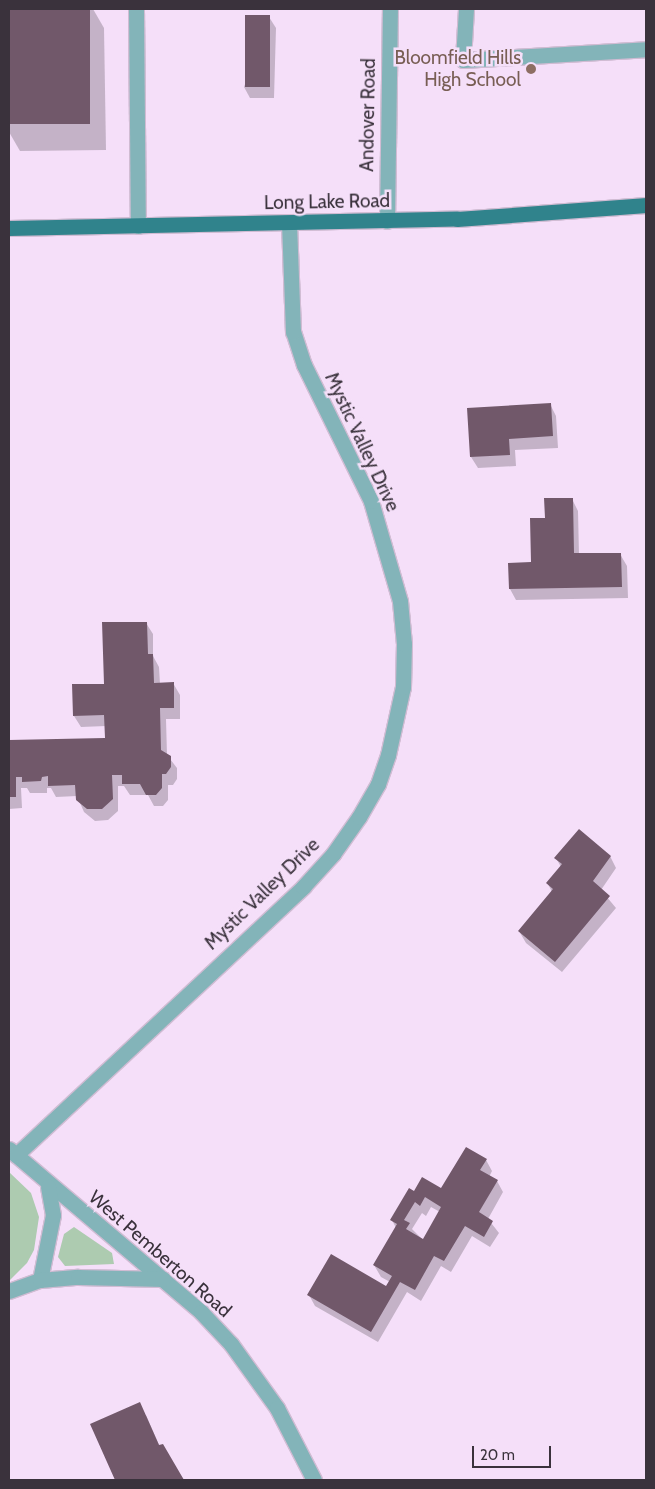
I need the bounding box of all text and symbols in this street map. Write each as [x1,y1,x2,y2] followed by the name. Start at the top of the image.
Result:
[395,47,521,91] place label: Bloomfield Hills High School
[356,58,380,172] street label: Andover Road
[525,63,537,75] marker: Bloomfield Hills High School
[264,190,390,214] street label: Long Lake Road
[320,369,404,515] street label: Mystic Valley Drive
[200,833,324,955] street label: Mystic Valley Drive
[84,1186,236,1322] street label: West Pemberton Road
[475,1436,554,1468] scale bar
[480,1446,515,1464] text: 20 m

